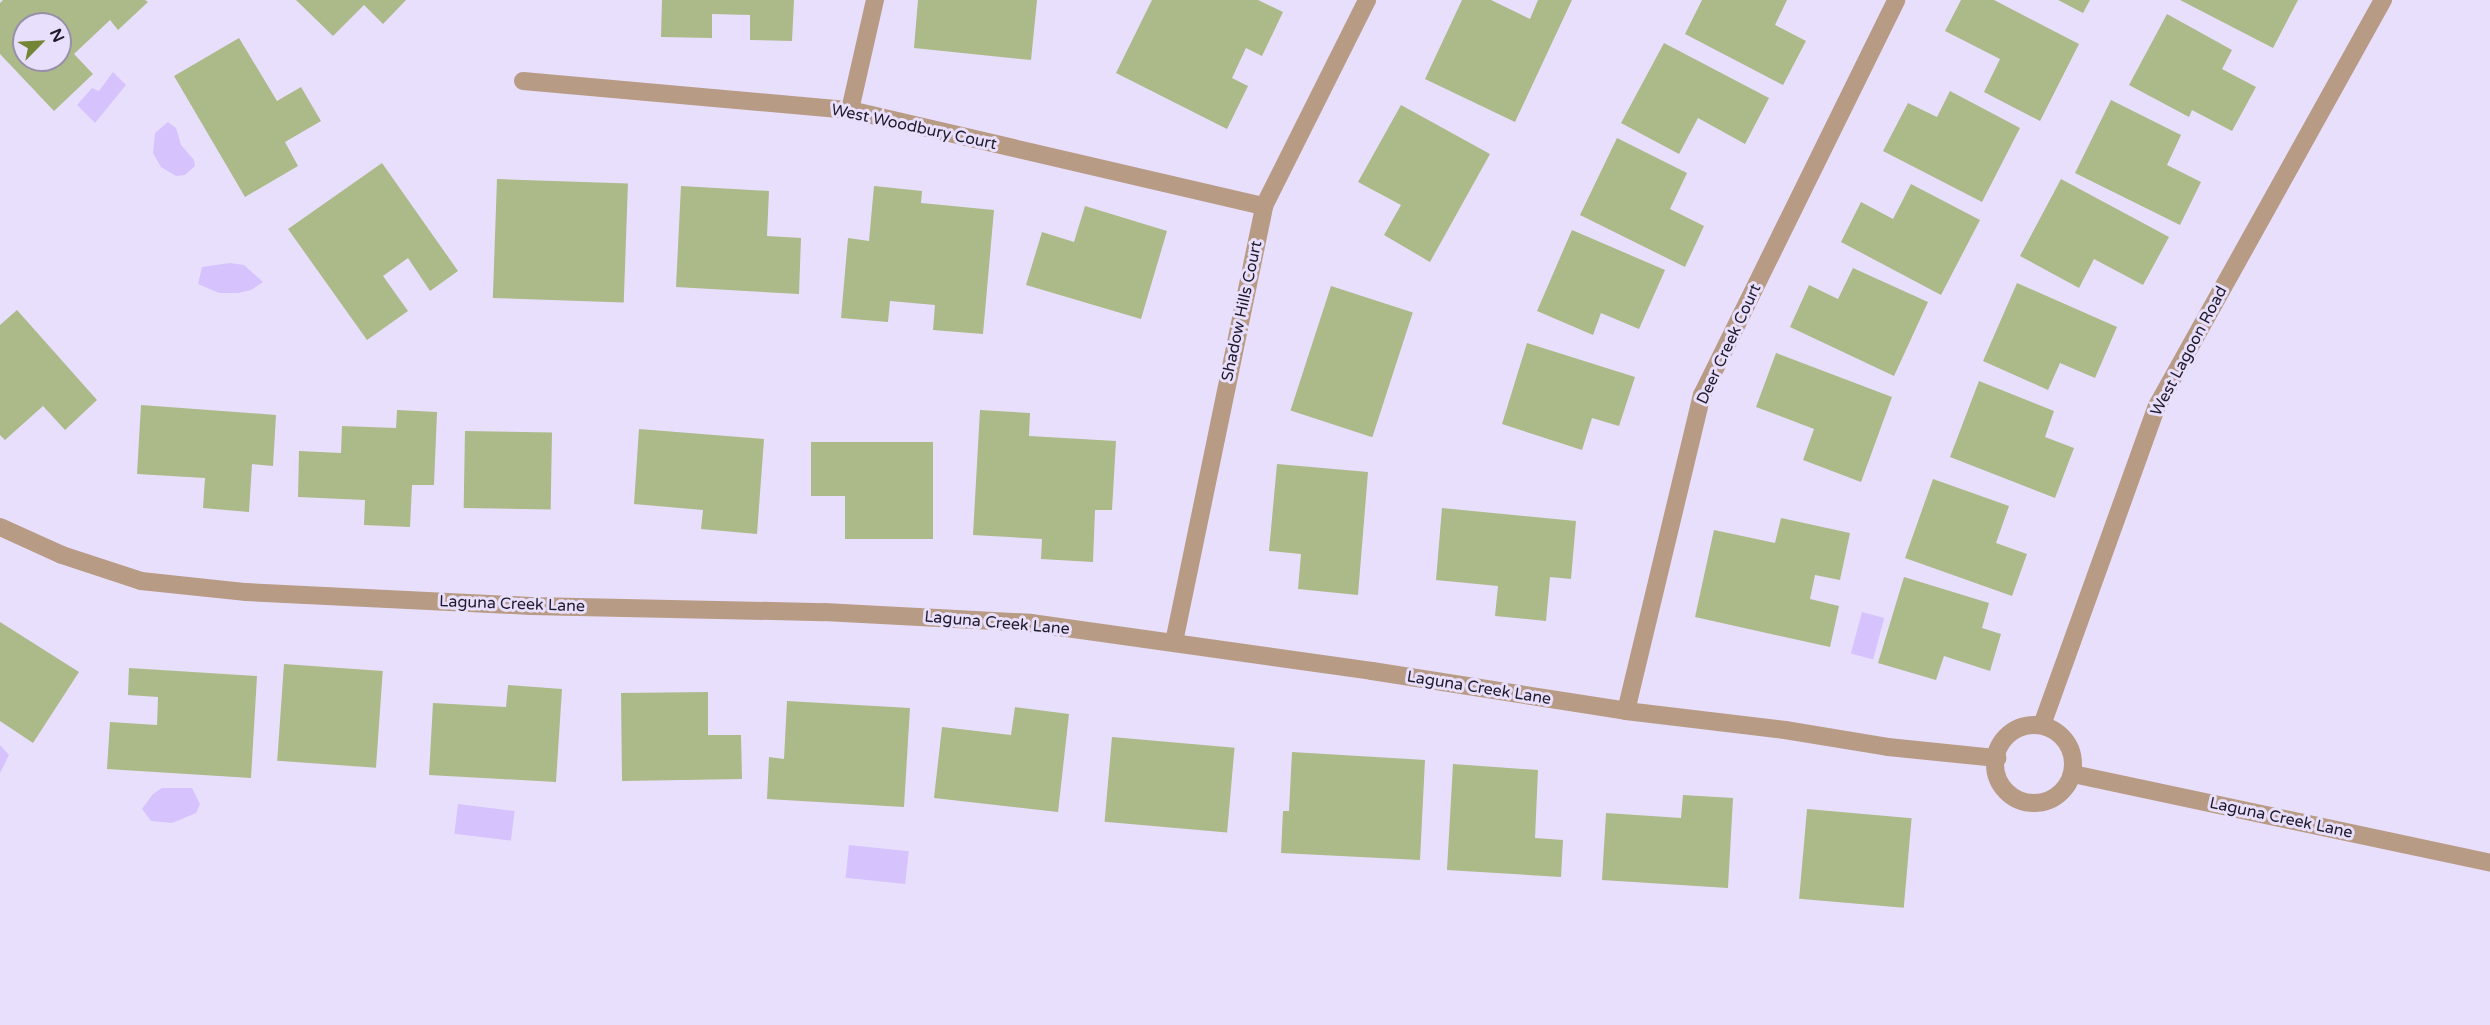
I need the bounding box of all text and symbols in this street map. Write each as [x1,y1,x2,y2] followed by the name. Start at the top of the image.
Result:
[12,12,72,72] north arrow
[45,26,68,45] text: N
[829,100,999,154] street label: West Woodbury Court
[1218,239,1266,383] street label: Shadow Hills Court
[1693,281,1765,407] street label: Deer Creek Court
[2147,283,2231,419] street label: West Lagoon Road
[439,592,585,616] street label: Laguna Creek Lane
[924,607,1070,639] street label: Laguna Creek Lane
[1405,667,1553,709] street label: Laguna Creek Lane
[2208,793,2354,843] street label: Laguna Creek Lane

